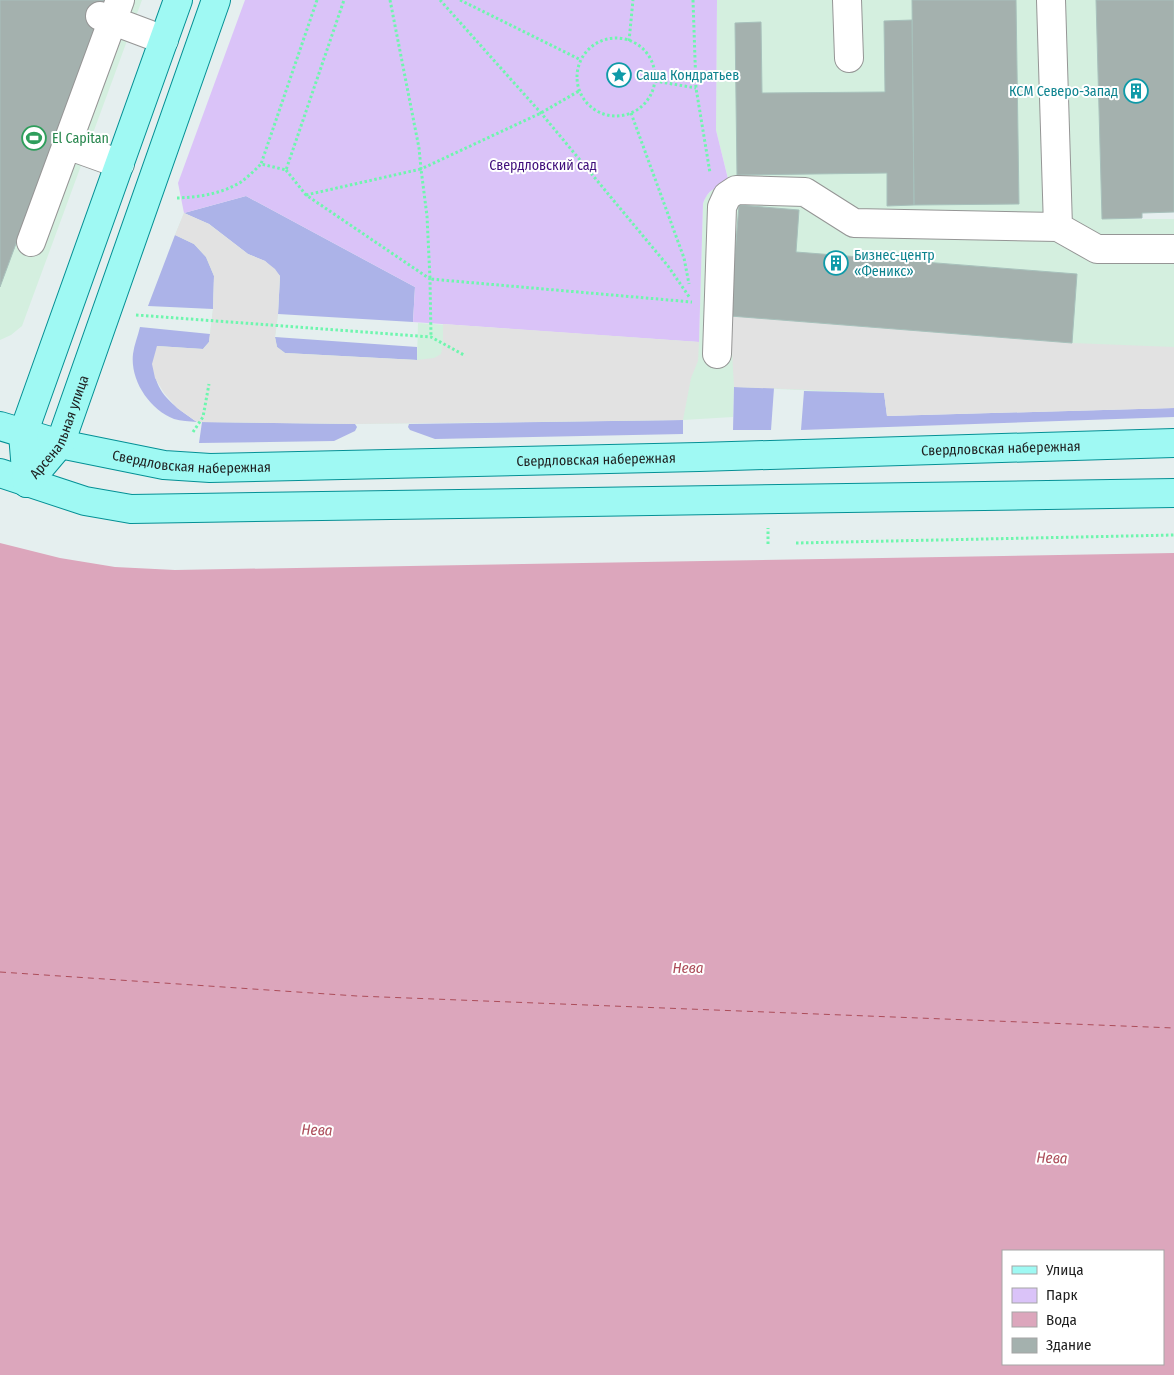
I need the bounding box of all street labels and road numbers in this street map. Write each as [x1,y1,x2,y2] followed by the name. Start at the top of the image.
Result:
[26,373,93,482] street label: Арсенальная улица
[921,438,1081,459] street label: Свердловская набережная
[111,447,271,477] street label: Свердловская набережная
[516,450,676,470] street label: Свердловская набережная

